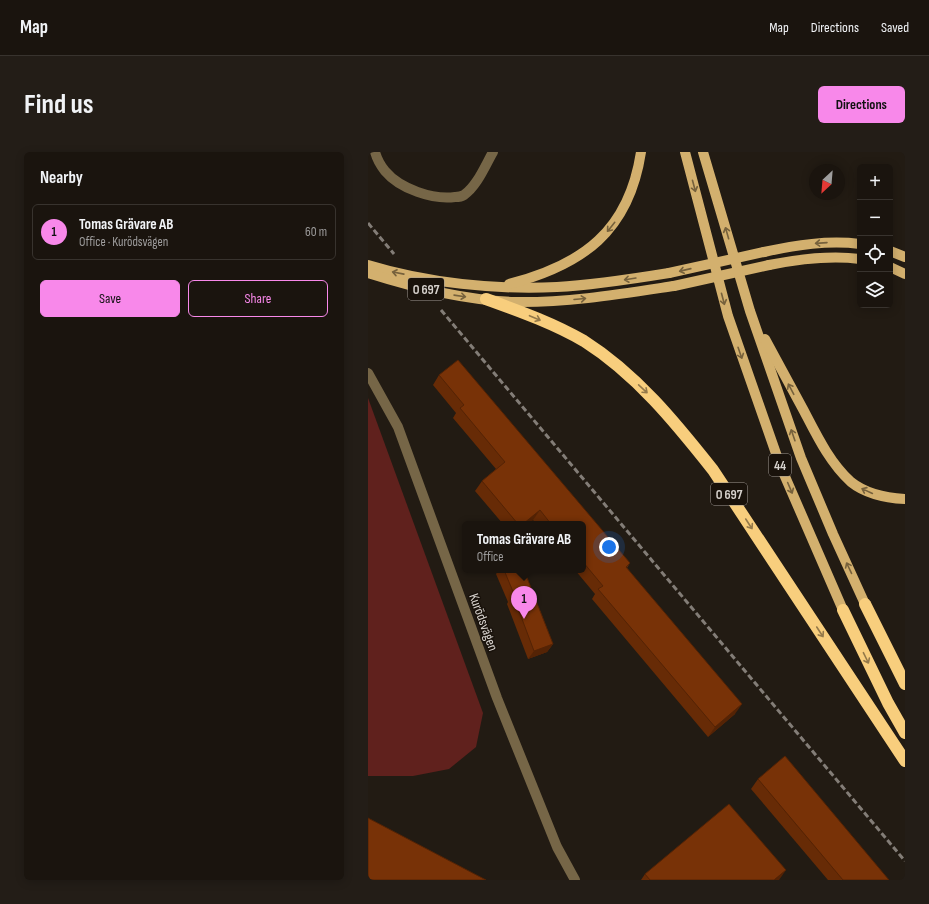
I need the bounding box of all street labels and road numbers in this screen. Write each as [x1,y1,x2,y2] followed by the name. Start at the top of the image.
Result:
[408,278,444,300] road number: O 697
[769,454,791,476] road number: 44
[711,483,747,505] road number: O 697
[465,591,502,653] street label: Kurödsvägen

